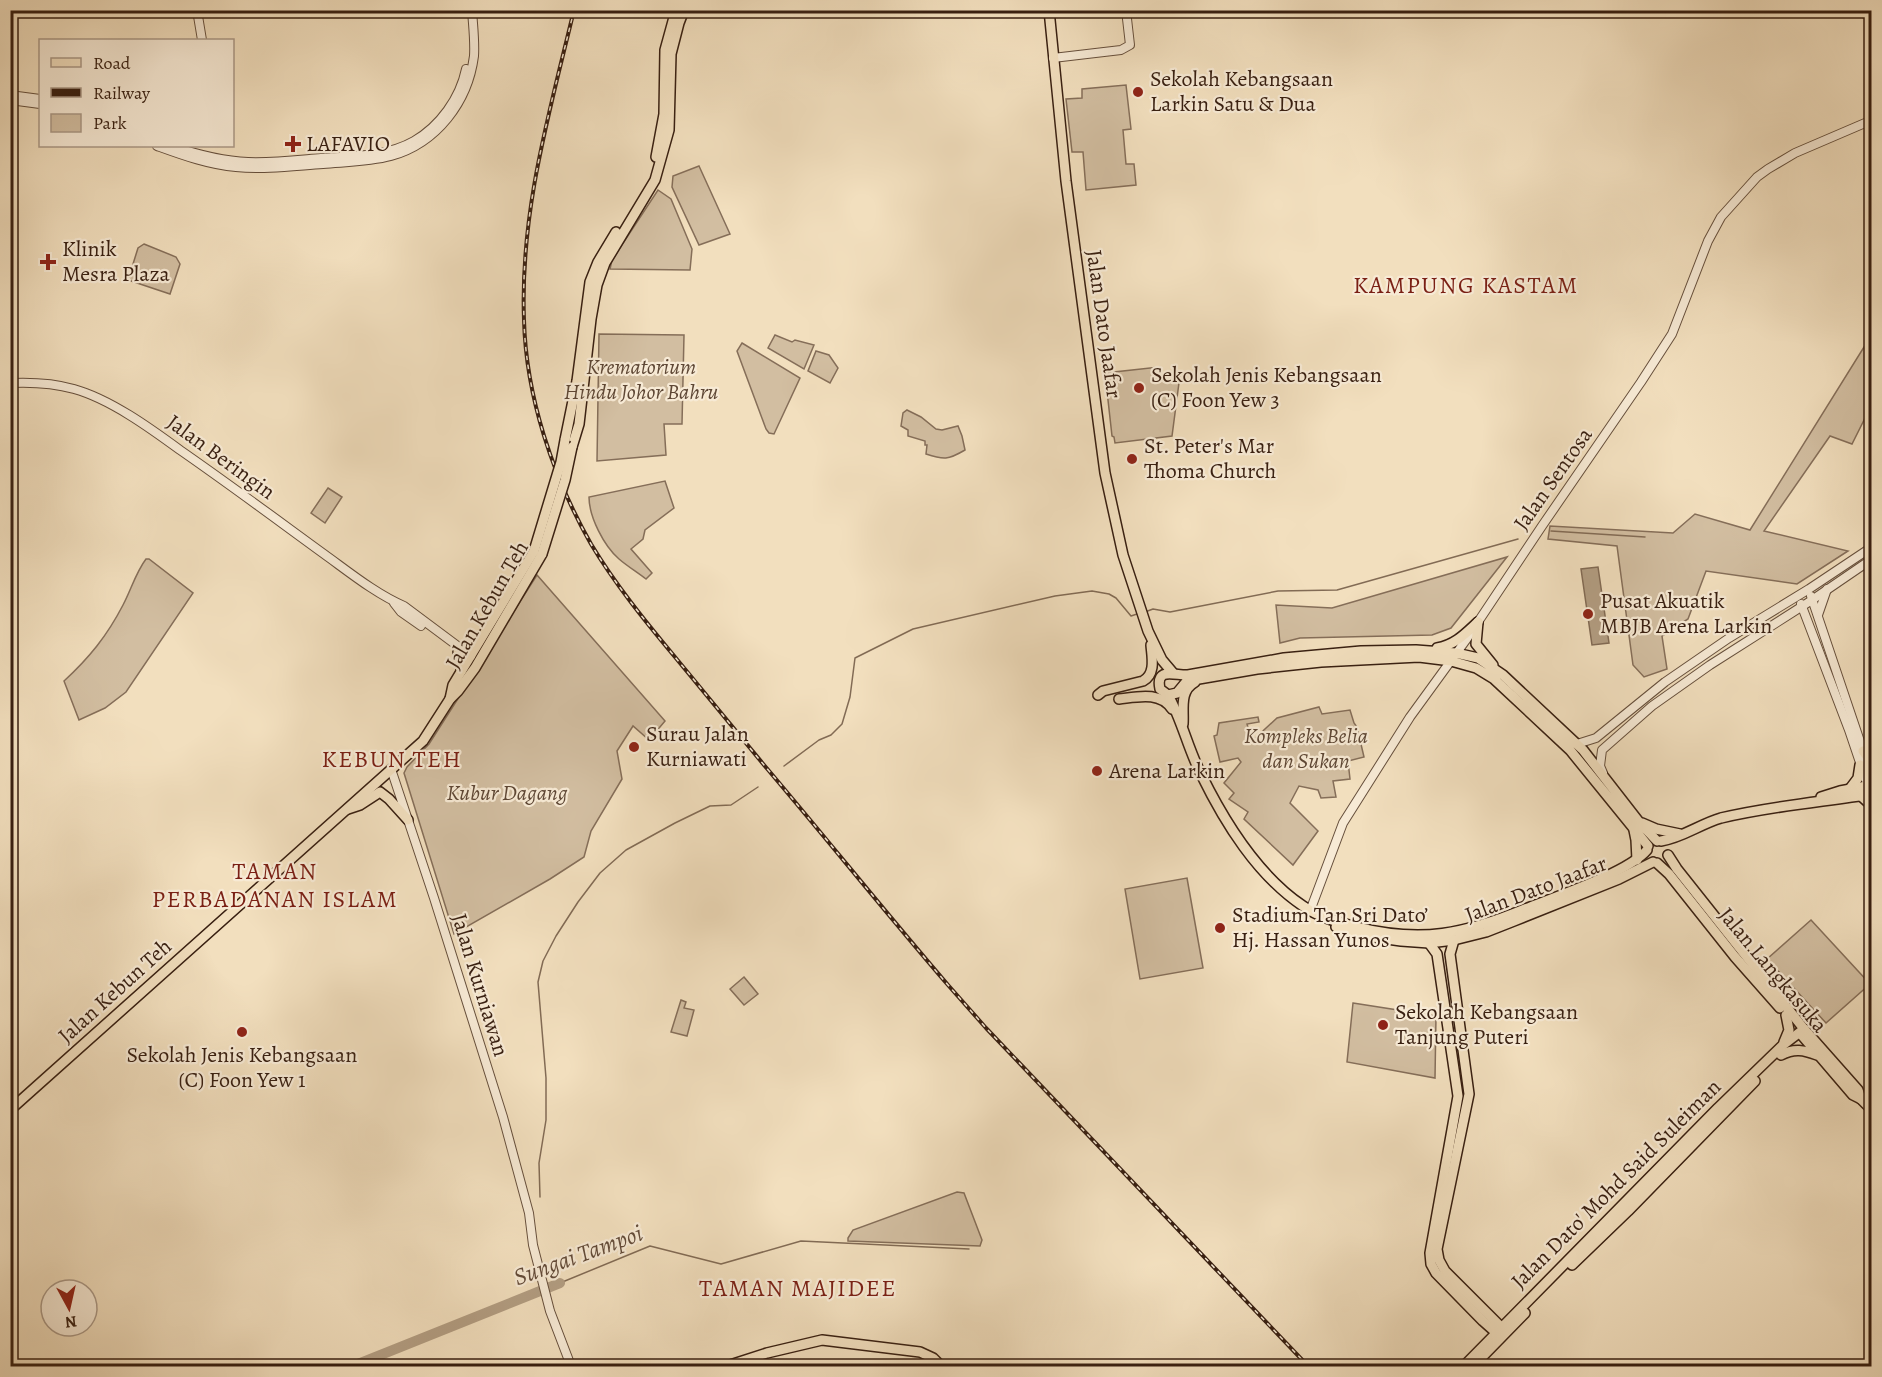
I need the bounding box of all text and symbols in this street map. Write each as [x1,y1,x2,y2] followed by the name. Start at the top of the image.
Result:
[39,39,234,147] legend
[93,51,131,75] text: Road
[1150,64,1333,119] place label: Sekolah Kebangsaan Larkin Satu & Dua
[93,81,151,105] text: Railway
[1131,85,1145,99] marker: Sekolah Kebangsaan Larkin Satu & Dua
[93,111,127,135] text: Park
[306,129,390,159] place label: LAFAVIO
[284,135,302,153] marker: LAFAVIO
[62,234,171,289] place label: Klinik Mesra Plaza
[1079,248,1129,400] street label: Jalan Dato Jaafar
[39,253,57,271] marker: Klinik Mesra Plaza
[1353,269,1579,301] district label: KAMPUNG KASTAM
[564,352,719,407] park label: Krematorium Hindu Johor Bahru
[1151,360,1382,415] place label: Sekolah Jenis Kebangsaan (C) Foon Yew 3
[1132,381,1146,395] marker: Sekolah Jenis Kebangsaan (C) Foon Yew 3
[161,407,281,507] street label: Jalan Beringin
[1507,421,1600,536] street label: Jalan Sentosa
[1144,431,1277,486] place label: St. Peter's Mar Thoma Church
[1125,452,1139,466] marker: St. Peter's Mar Thoma Church
[438,535,536,675] street label: Jalan Kebun Teh
[1600,586,1772,641] place label: Pusat Akuatik MBJB Arena Larkin
[1581,607,1595,621] marker: Pusat Akuatik MBJB Arena Larkin
[646,719,749,774] place label: Surau Jalan Kurniawati
[1244,721,1368,776] park label: Kompleks Belia dan Sukan
[627,740,641,754] marker: Surau Jalan Kurniawati
[322,743,462,775] district label: KEBUN TEH
[1108,756,1225,786] place label: Arena Larkin
[1090,764,1104,778] marker: Arena Larkin
[446,778,568,808] park label: Kubur Dagang
[1461,848,1611,930] street label: Jalan Dato Jaafar
[152,855,398,915] district label: TAMAN PERBADANAN ISLAM
[1232,900,1428,955] place label: Stadium Tan Sri Dato’ Hj. Hassan Yunos
[1712,901,1835,1040] street label: Jalan Langkasuka
[444,910,516,1060] street label: Jalan Kurniawan
[1213,921,1227,935] marker: Stadium Tan Sri Dato’ Hj. Hassan Yunos
[52,932,179,1050] street label: Jalan Kebun Teh
[1395,997,1578,1052] place label: Sekolah Kebangsaan Tanjung Puteri
[1376,1018,1390,1032] marker: Sekolah Kebangsaan Tanjung Puteri
[235,1025,249,1039] marker: Sekolah Jenis Kebangsaan (C) Foon Yew 1
[127,1040,357,1095] place label: Sekolah Jenis Kebangsaan (C) Foon Yew 1
[1504,1072,1728,1296] street label: Jalan Dato' Mohd Said Suleiman
[509,1217,647,1293] water label: Sungai Tampoi
[699,1272,897,1304] district label: TAMAN MAJIDEE
[39,1278,99,1338] north arrow
[63,1310,78,1334] text: N

